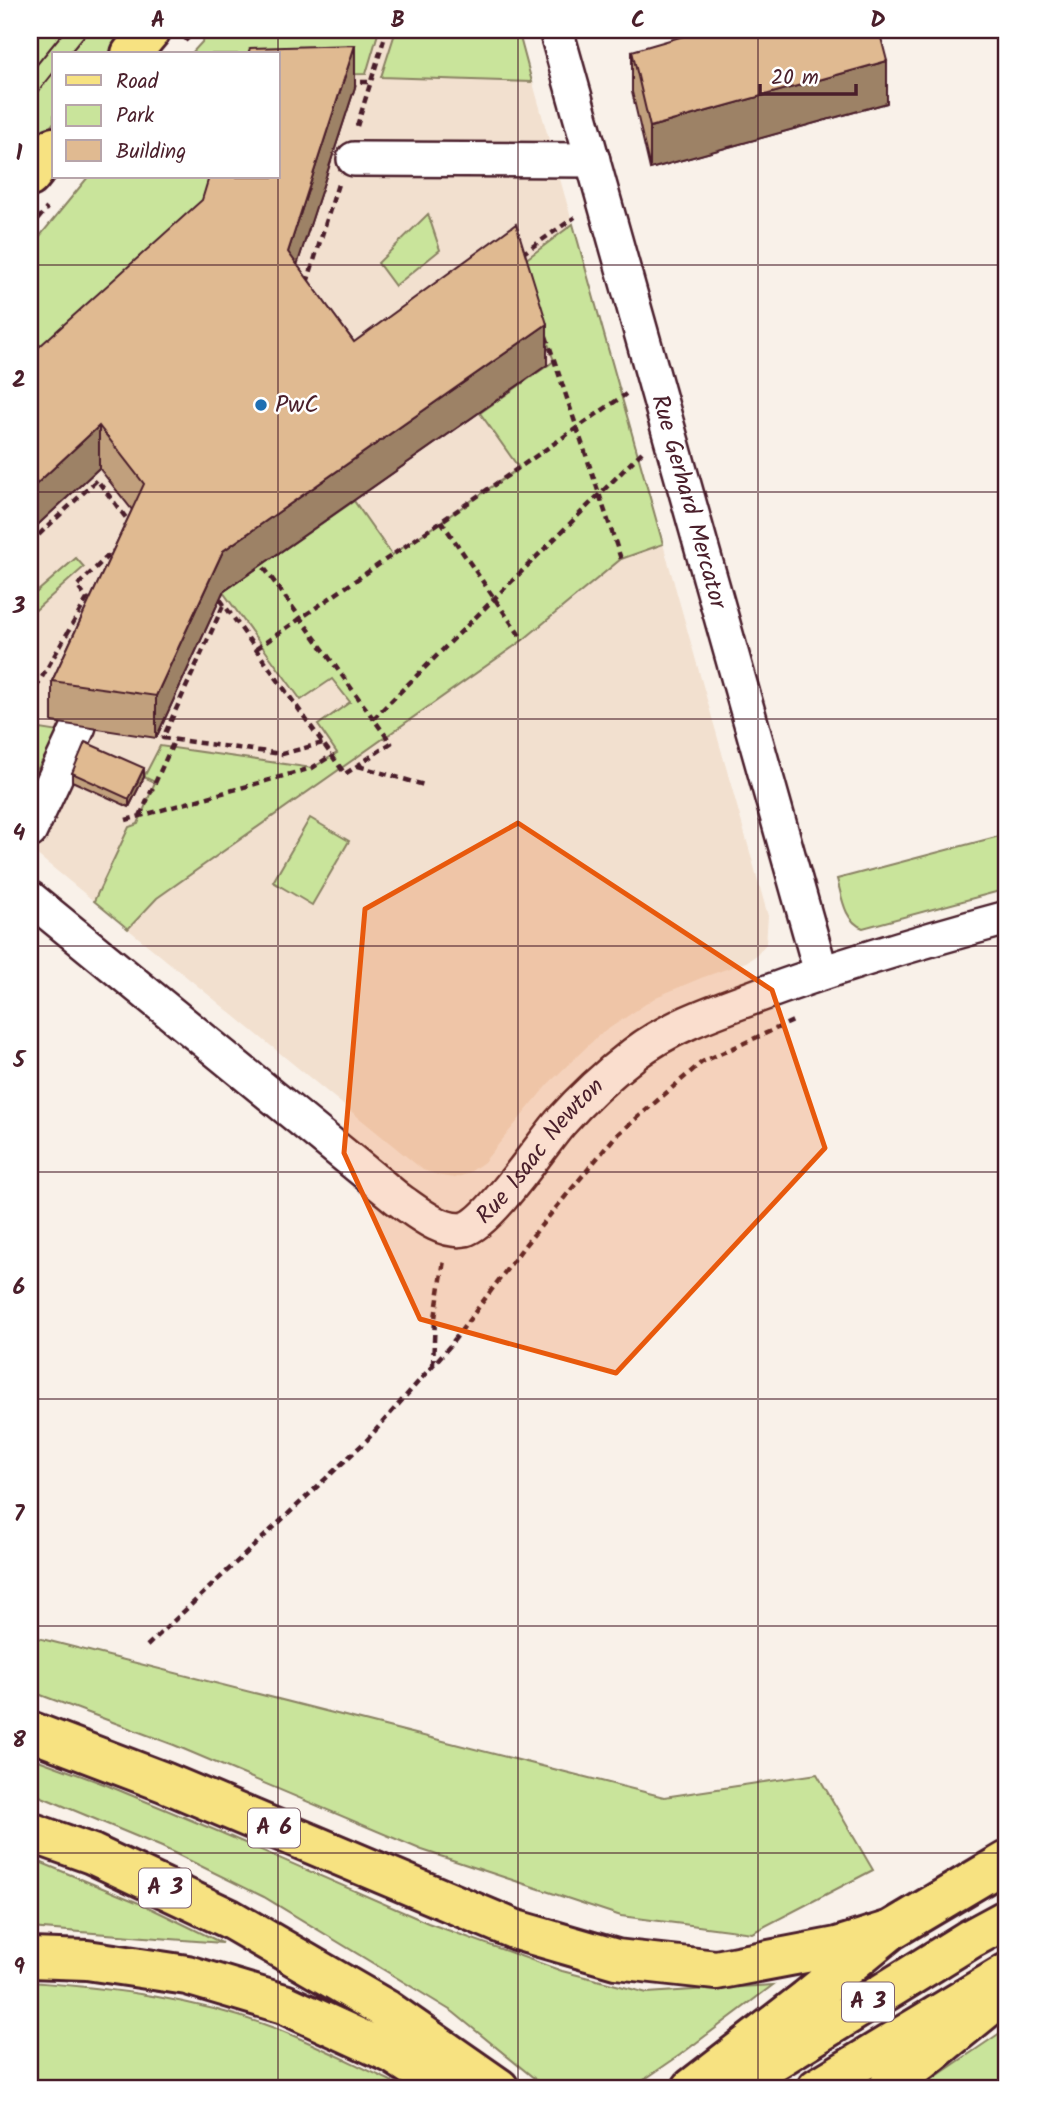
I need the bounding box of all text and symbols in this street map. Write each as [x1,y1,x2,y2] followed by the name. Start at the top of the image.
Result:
[151,3,165,39] text: A
[391,3,405,39] text: B
[631,3,645,39] text: C
[870,3,886,39] text: D
[52,52,280,178] legend
[760,52,857,96] scale bar
[771,62,819,95] text: 20 m
[116,66,159,99] text: Road
[116,100,154,133] text: Park
[16,136,23,172] text: 1
[116,136,186,169] text: Building
[12,363,26,399] text: 2
[275,386,319,425] place label: PwC
[640,390,738,615] street label: Rue Gerhard Mercator
[253,397,269,413] marker: PwC
[12,589,26,625] text: 3
[13,816,26,852] text: 4
[12,1043,27,1079] text: 5
[467,1068,613,1234] street label: Rue Isaac Newton
[13,1270,25,1306] text: 6
[14,1497,26,1533] text: 7
[12,1723,26,1759] text: 8
[248,1809,300,1848] road number: A 6
[139,1868,191,1908] road number: A 3
[13,1950,25,1986] text: 9
[842,1982,894,2022] road number: A 3

